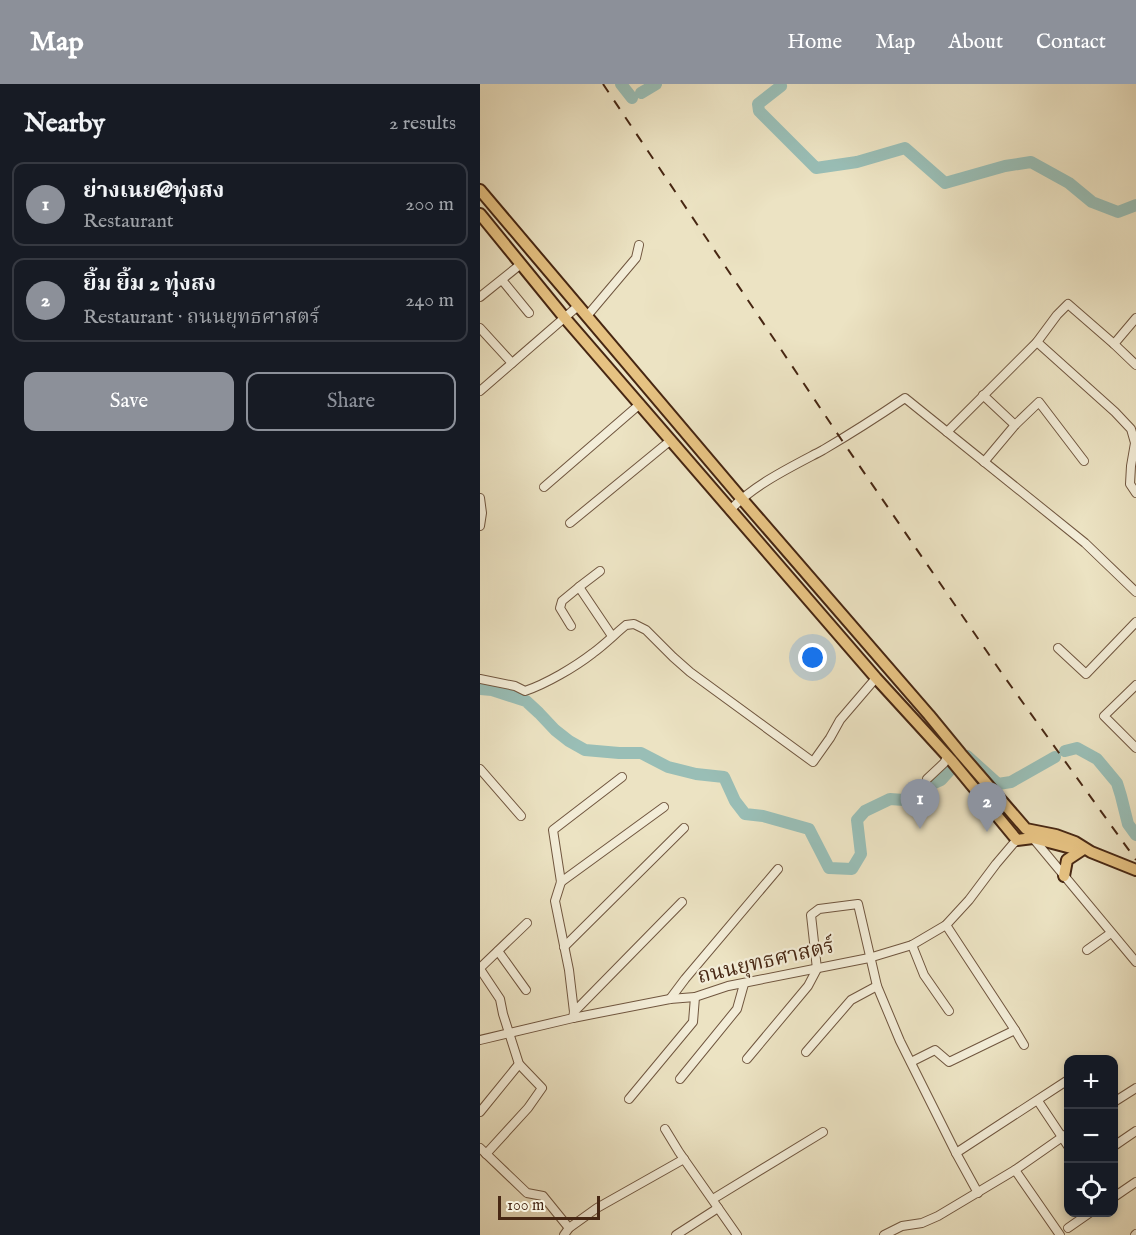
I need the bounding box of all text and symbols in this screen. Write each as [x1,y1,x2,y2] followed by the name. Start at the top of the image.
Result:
[30,25,84,60] text: Map
[787,29,842,56] text: Home
[875,29,915,56] text: Map
[948,29,1003,56] text: About
[1036,29,1106,56] text: Contact
[24,107,105,140] text: Nearby
[389,111,456,136] text: 2 results
[83,177,224,205] text: ย่างเนย@ทุ่งสง
[42,192,49,217] text: 1
[405,192,454,217] text: 200 m
[83,209,174,234] text: Restaurant
[83,270,216,298] text: ยิ้ม ยิ้ม 2 ทุ่งสง
[41,288,50,313] text: 2
[405,288,454,313] text: 240 m
[83,305,320,330] text: Restaurant · ถนนยุทธศาสตร์
[24,372,234,431] button: Save
[246,372,456,431] button: Share
[798,643,827,672] your location
[900,780,940,829] pin: 1
[968,782,1006,832] pin: 2
[695,932,838,991] street label: ถนนยุทธศาสตร์
[1064,1055,1118,1217] map controls
[1064,1055,1118,1109] button: +
[1064,1109,1118,1163] button: −
[1064,1163,1118,1217] button: locate
[498,1193,600,1220] scale bar
[507,1196,544,1216] text: 100 m

